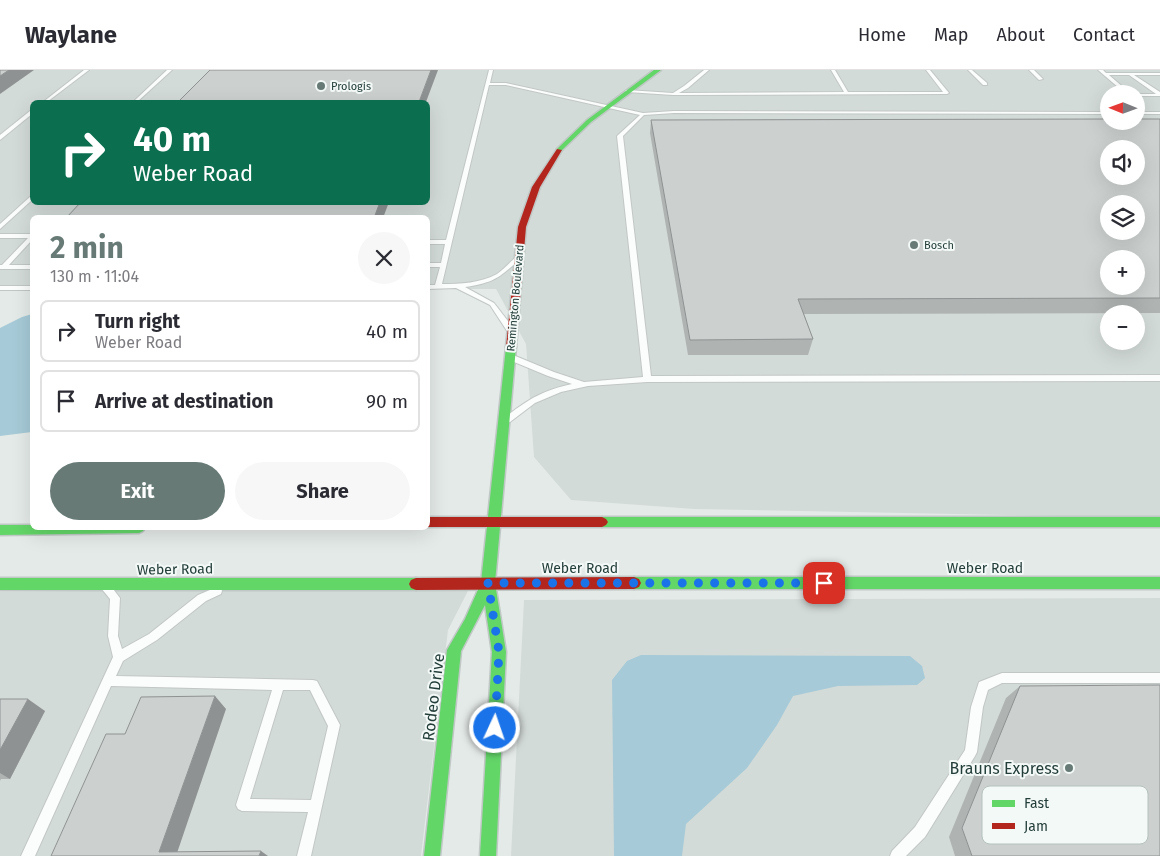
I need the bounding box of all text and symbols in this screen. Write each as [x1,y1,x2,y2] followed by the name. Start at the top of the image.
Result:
[25,21,117,49] text: Waylane
[858,24,906,46] text: Home
[934,24,968,46] text: Map
[996,24,1045,46] text: About
[1073,24,1135,46] text: Contact
[315,80,327,92] marker: Prologis
[331,80,371,93] place label: Prologis
[1100,85,1145,130] north arrow
[1100,85,1145,350] map controls
[133,118,211,160] text: 40 m
[50,120,115,185] icon: right
[1100,140,1145,185] button: sound
[133,160,253,187] text: Weber Road
[1100,195,1145,240] button: layers
[50,230,124,266] text: 2 min
[358,232,410,284] button: close
[908,239,920,251] marker: Bosch
[924,239,954,252] place label: Bosch
[504,244,527,352] street label: Remington Boulevard
[1100,250,1145,295] button: +
[50,267,139,286] text: 130 m · 11:04
[1100,305,1145,350] button: −
[95,310,180,333] text: Turn right
[52,317,80,345] icon: right
[366,320,408,343] text: 40 m
[95,333,182,352] text: Weber Road
[52,387,80,415] icon: arrive
[95,390,274,413] text: Arrive at destination
[366,390,408,413] text: 90 m
[50,462,225,520] button: Exit
[235,462,410,520] button: Share
[137,560,213,579] street label: Weber Road
[542,560,618,577] street label: Weber Road
[947,560,1023,577] street label: Weber Road
[803,562,845,604] pin
[810,569,838,597] icon: arrive
[419,652,448,742] street label: Rodeo Drive
[468,701,520,753] position arrow
[950,759,1059,778] place label: Brauns Express
[1063,762,1075,774] marker: Brauns Express
[982,786,1148,844] legend
[1024,795,1050,812] text: Fast
[1024,818,1048,835] text: Jam

